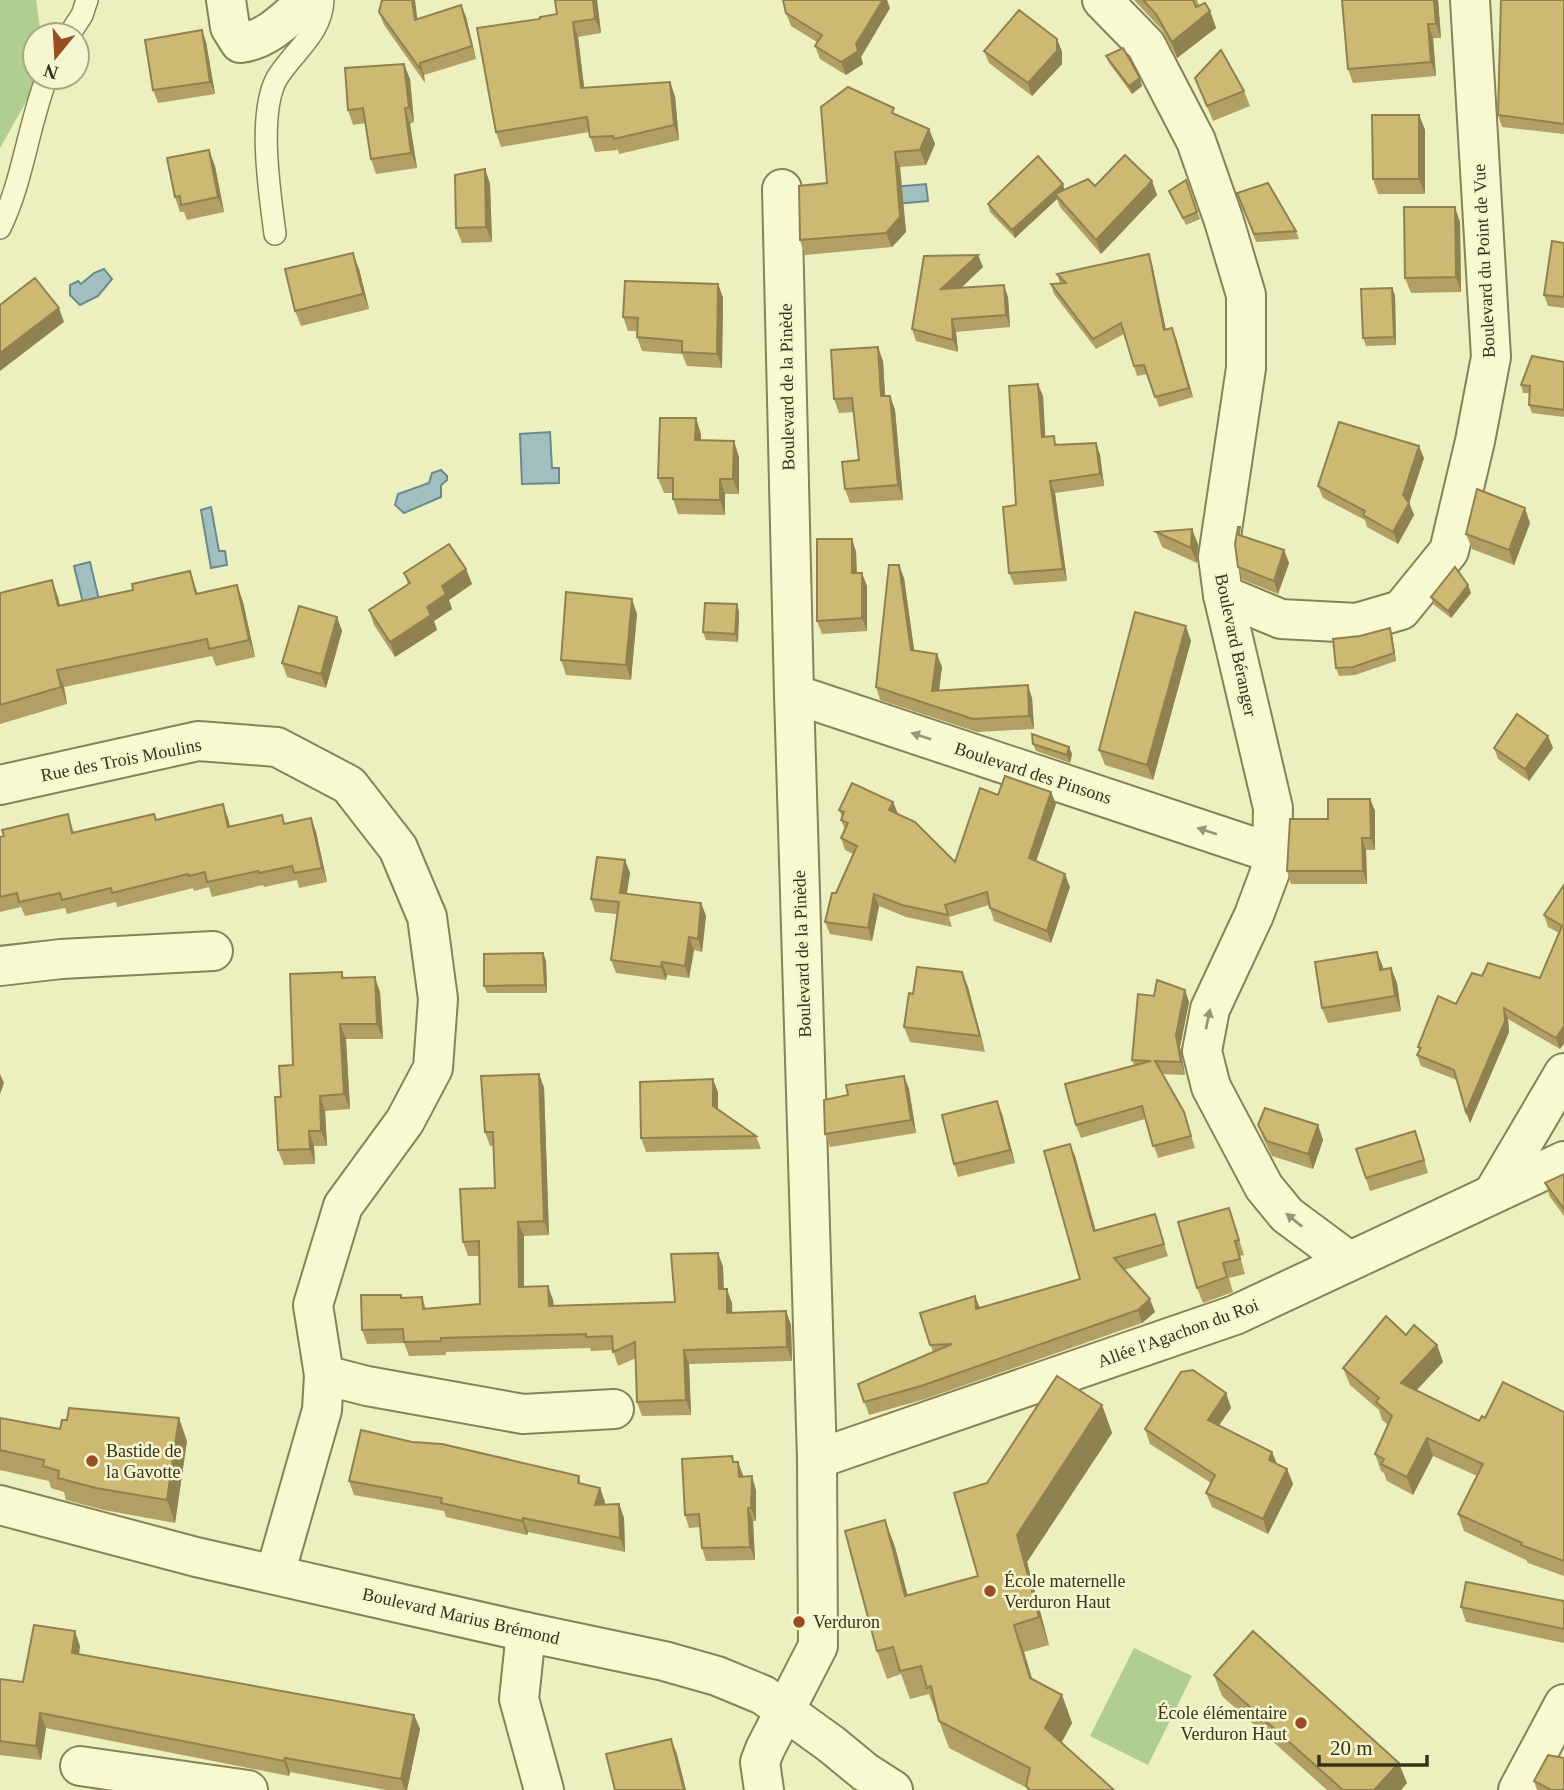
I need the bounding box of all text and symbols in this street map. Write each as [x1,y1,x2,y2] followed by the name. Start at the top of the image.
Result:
[21,21,91,91] north arrow
[41,60,61,84] text: N
[1469,163,1499,359] street label: Boulevard du Point de Vue
[776,303,798,471] street label: Boulevard de la Pinède
[1211,572,1261,718] street label: Boulevard Béranger
[911,731,932,741] one-way arrow
[39,735,203,785] street label: Rue des Trois Moulins
[952,738,1114,808] street label: Boulevard des Pinsons
[1197,825,1218,836] one-way arrow
[789,870,815,1038] street label: Boulevard de la Pinède
[1203,1008,1214,1030] one-way arrow
[1286,1212,1304,1227] one-way arrow
[1095,1295,1261,1371] street label: Allée l'Agachon du Roi
[106,1441,181,1482] place label: Bastide de la Gavotte
[84,1453,100,1469] marker: Bastide de la Gavotte
[1004,1570,1125,1612] place label: École maternelle Verduron Haut
[982,1583,998,1599] marker: École maternelle Verduron Haut
[360,1584,562,1648] street label: Boulevard Marius Brémond
[813,1612,880,1632] place label: Verduron
[791,1614,807,1630] marker: Verduron
[1158,1702,1287,1744] place label: École élémentaire Verduron Haut
[1293,1715,1309,1731] marker: École élémentaire Verduron Haut
[1319,1724,1428,1768] scale bar
[1330,1736,1373,1760] text: 20 m

